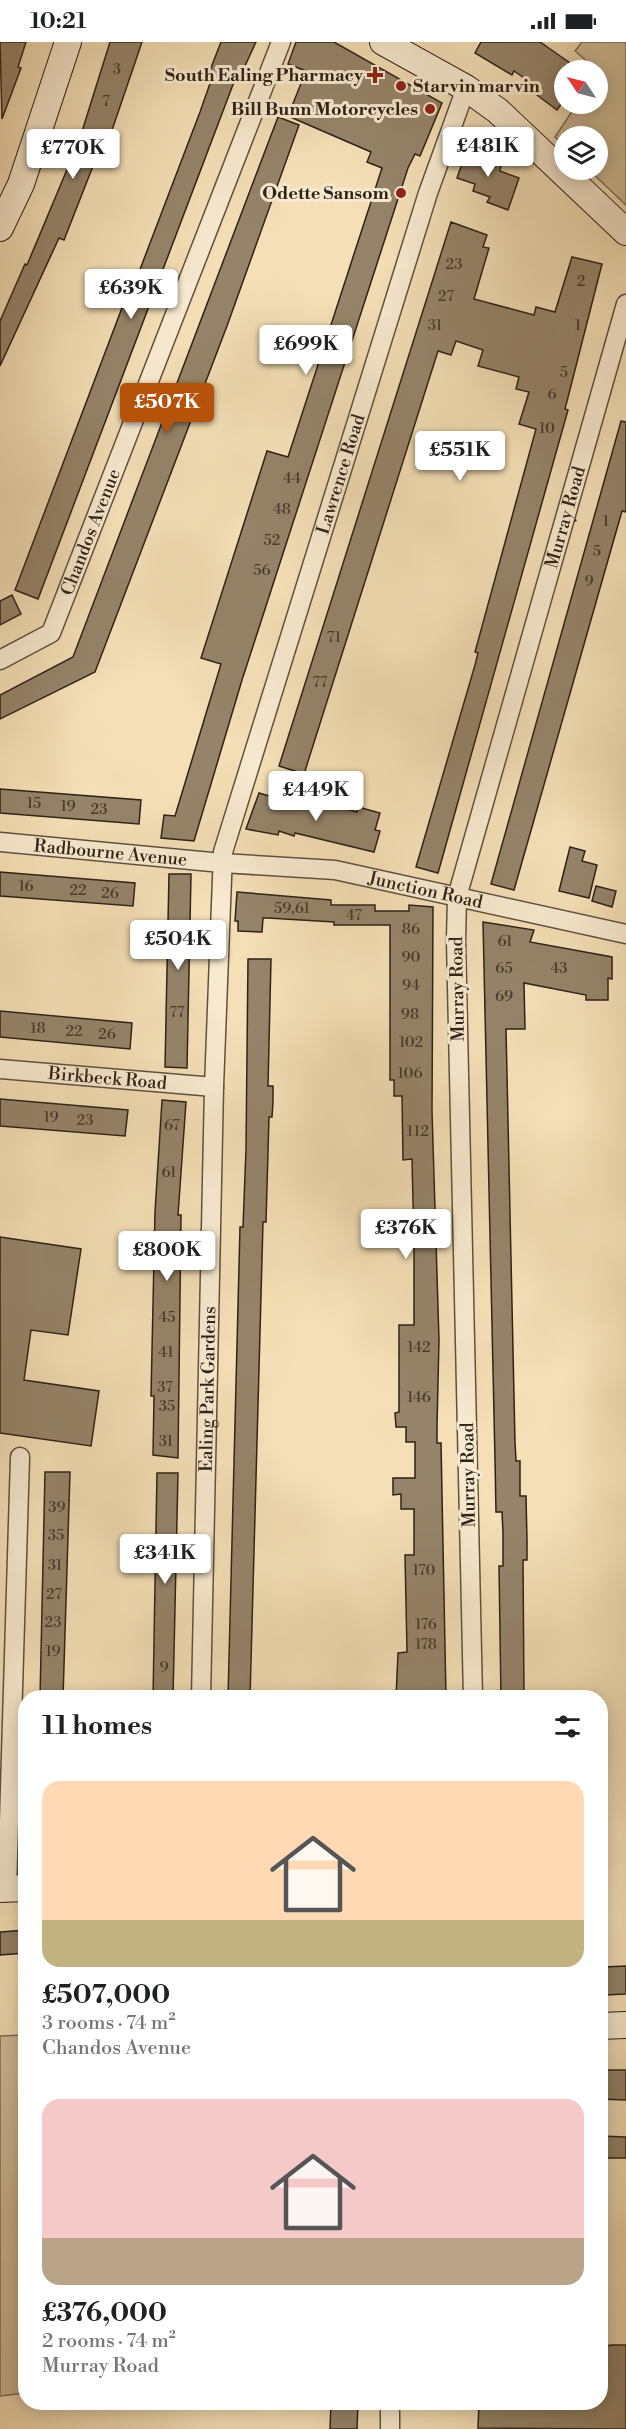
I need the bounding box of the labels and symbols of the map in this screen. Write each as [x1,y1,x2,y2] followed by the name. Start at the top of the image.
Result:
[113,60,121,79] house number: 3
[554,60,608,114] north arrow
[165,64,364,87] place label: South Ealing Pharmacy
[368,68,382,82] marker: South Ealing Pharmacy
[413,75,540,98] place label: Starvin marvin
[394,79,408,93] marker: Starvin marvin
[102,92,110,111] house number: 7
[231,98,418,121] place label: Bill Bunn Motorcycles
[423,102,437,116] marker: Bill Bunn Motorcycles
[446,127,530,178] pin: £481K
[31,129,115,180] pin: £770K
[262,182,390,205] place label: Odette Sansom
[394,186,408,200] marker: Odette Sansom
[446,255,462,274] house number: 23
[89,269,173,320] pin: £639K
[577,272,585,291] house number: 2
[438,287,454,306] house number: 27
[428,316,443,335] house number: 31
[575,316,582,335] house number: 1
[264,325,348,376] pin: £699K
[560,363,568,382] house number: 5
[125,383,209,434] pin: £507K
[547,385,557,404] house number: 6
[312,411,371,537] street label: Lawrence Road
[539,419,555,438] house number: 10
[418,431,502,482] pin: £551K
[540,463,591,571] street label: Murray Road
[56,466,126,599] street label: Chandos Avenue
[283,469,301,488] house number: 44
[273,500,291,519] house number: 48
[603,512,610,531] house number: 1
[264,531,280,550] house number: 52
[593,542,601,561] house number: 5
[253,561,271,580] house number: 56
[584,572,594,591] house number: 9
[327,628,342,647] house number: 71
[312,673,328,692] house number: 77
[274,771,358,822] pin: £449K
[27,794,41,813] house number: 15
[60,797,76,816] house number: 19
[91,800,107,819] house number: 23
[33,834,188,872] street label: Radbourne Avenue
[365,866,486,914] street label: Junction Road
[18,877,34,896] house number: 16
[69,881,87,900] house number: 22
[101,884,119,903] house number: 26
[274,899,311,918] house number: 59,61
[346,906,362,925] house number: 47
[136,920,220,971] pin: £504K
[402,920,420,939] house number: 86
[497,932,513,951] house number: 61
[445,935,470,1042] street label: Murray Road
[401,948,421,967] house number: 90
[495,959,513,978] house number: 65
[550,959,568,978] house number: 43
[402,976,420,995] house number: 94
[495,987,513,1006] house number: 69
[169,1003,185,1022] house number: 77
[401,1005,419,1024] house number: 98
[30,1019,46,1038] house number: 18
[65,1022,83,1041] house number: 22
[98,1025,116,1044] house number: 26
[399,1033,423,1052] house number: 102
[46,1062,169,1095] street label: Birkbeck Road
[397,1064,423,1083] house number: 106
[43,1108,59,1127] house number: 19
[77,1111,93,1130] house number: 23
[164,1116,180,1135] house number: 67
[407,1122,429,1141] house number: 112
[161,1163,177,1182] house number: 61
[364,1209,448,1260] pin: £376K
[125,1231,209,1282] pin: £800K
[195,1306,221,1472] street label: Ealing Park Gardens
[158,1308,176,1327] house number: 45
[407,1338,431,1357] house number: 142
[158,1343,174,1362] house number: 41
[157,1378,173,1397] house number: 37
[407,1388,431,1407] house number: 146
[159,1397,175,1416] house number: 35
[456,1421,481,1528] street label: Murray Road
[159,1432,174,1451] house number: 31
[48,1498,66,1517] house number: 39
[48,1526,64,1545] house number: 35
[123,1534,207,1585] pin: £341K
[48,1556,63,1575] house number: 31
[413,1561,435,1580] house number: 170
[46,1585,62,1604] house number: 27
[45,1613,61,1632] house number: 23
[415,1615,437,1634] house number: 176
[415,1635,437,1654] house number: 178
[45,1642,61,1661] house number: 19
[159,1658,169,1677] house number: 9

